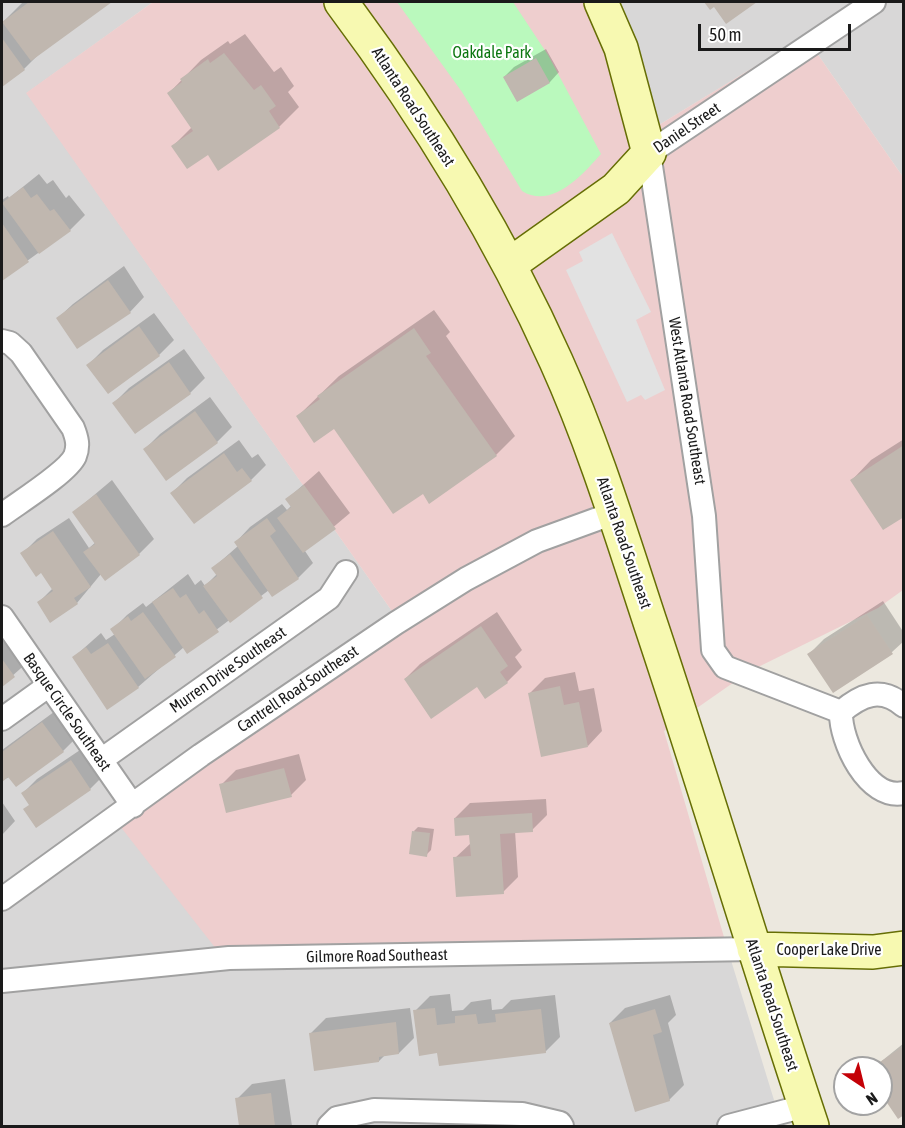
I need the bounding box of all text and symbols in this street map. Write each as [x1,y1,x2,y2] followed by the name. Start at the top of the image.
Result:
[701,12,854,50] scale bar
[709,24,741,45] text: 50 m
[453,43,531,63] park label: Oakdale Park
[367,44,459,170] street label: Atlanta Road Southeast
[650,99,724,157] street label: Daniel Street
[664,316,710,486] street label: West Atlanta Road Southeast
[592,475,656,611] street label: Atlanta Road Southeast
[166,623,290,717] street label: Murren Drive Southeast
[234,641,362,737] street label: Cantrell Road Southeast
[19,649,115,775] street label: Basque Circle Southeast
[742,936,802,1074] street label: Atlanta Road Southeast
[777,940,881,960] street label: Cooper Lake Drive
[306,945,448,967] street label: Gilmore Road Southeast
[833,1056,893,1116] north arrow
[863,1089,881,1109] text: N

